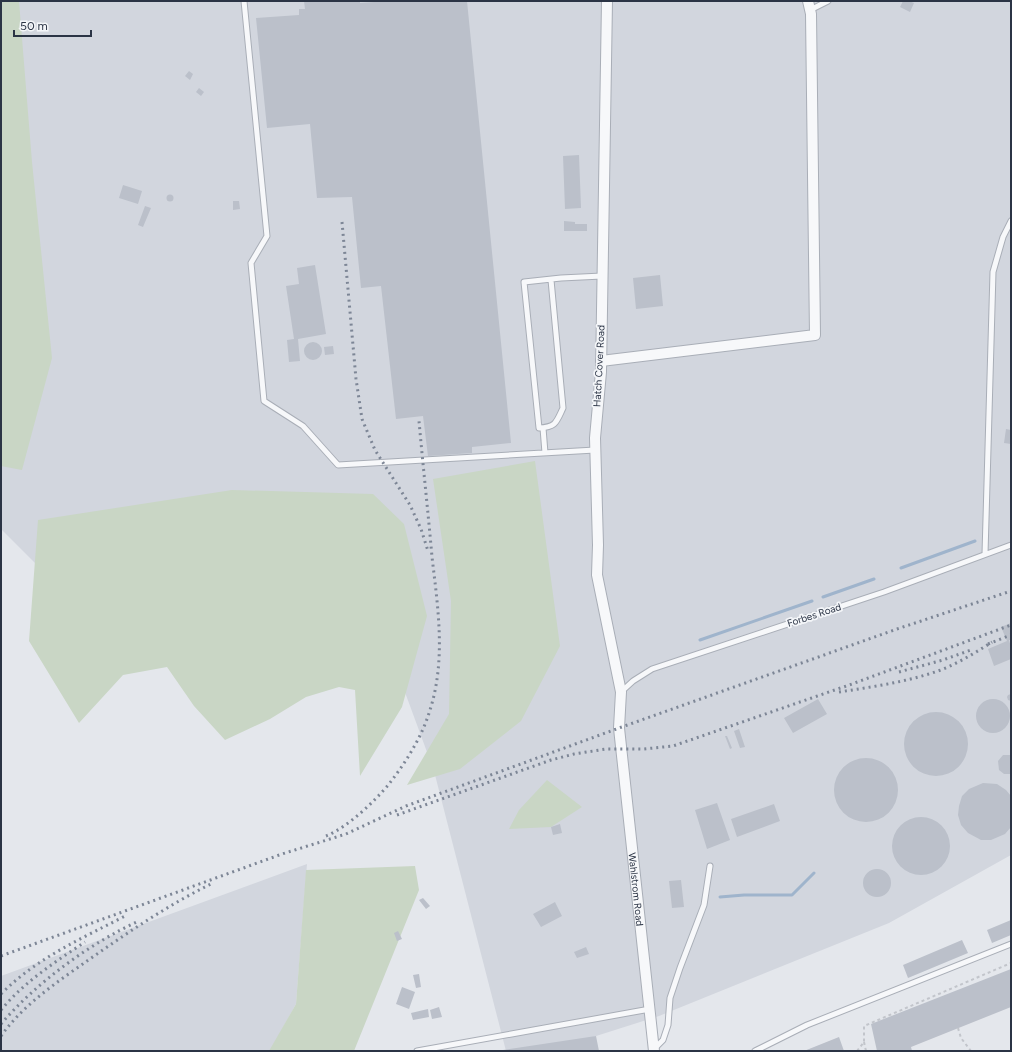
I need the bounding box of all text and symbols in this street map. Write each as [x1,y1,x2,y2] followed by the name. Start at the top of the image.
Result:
[14,12,91,38] scale bar
[20,19,48,33] text: 50 m
[590,325,608,407] street label: Hatch Cover Road
[785,600,843,630] street label: Forbes Road
[626,852,647,927] street label: Wahlstrom Road

